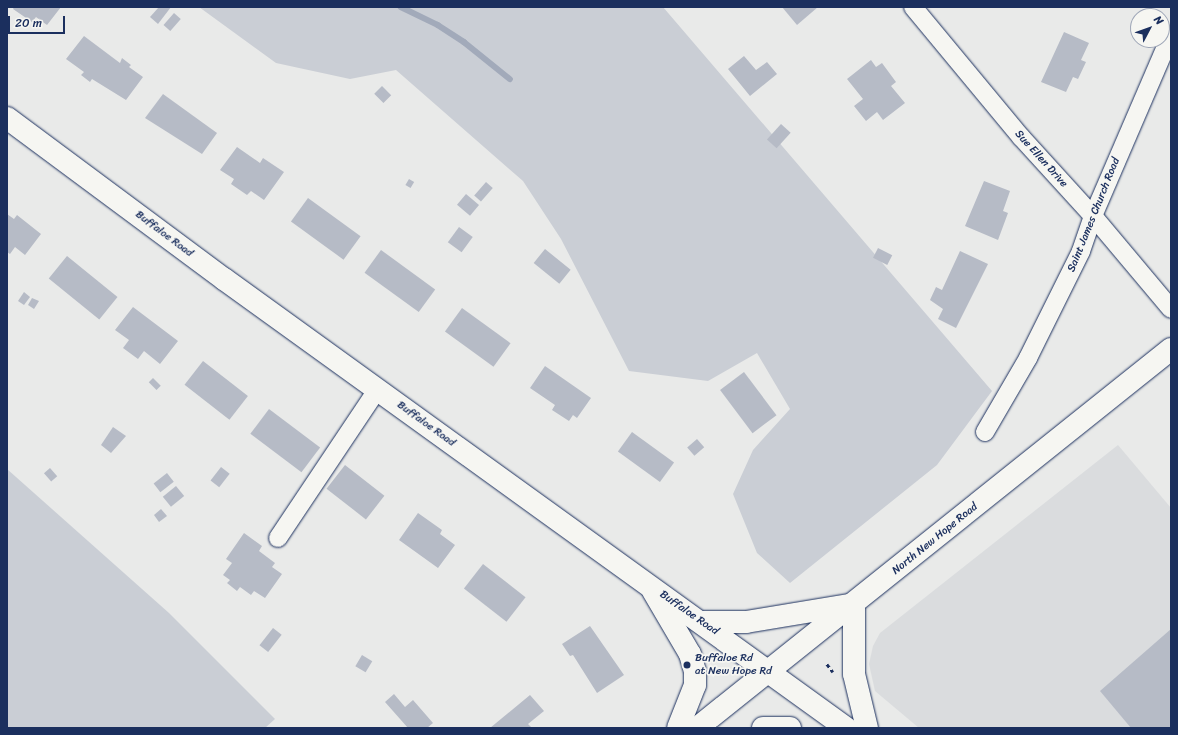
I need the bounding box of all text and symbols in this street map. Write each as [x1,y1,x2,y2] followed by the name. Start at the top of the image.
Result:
[10,8,67,34] scale bar
[1130,8,1170,48] north arrow
[1149,11,1168,30] text: N
[15,12,42,34] text: 20 m
[1012,127,1070,191] street label: Sue Ellen Drive
[1065,156,1123,274] street label: Saint James Church Road
[133,208,195,260] street label: Buffaloe Road
[394,398,458,450] street label: Buffaloe Road
[890,500,980,578] street label: North New Hope Road
[657,588,721,638] street label: Buffaloe Road
[695,652,772,678] place label: Buffaloe Rd at New Hope Rd
[682,660,692,670] marker: Buffaloe Rd at New Hope Rd

